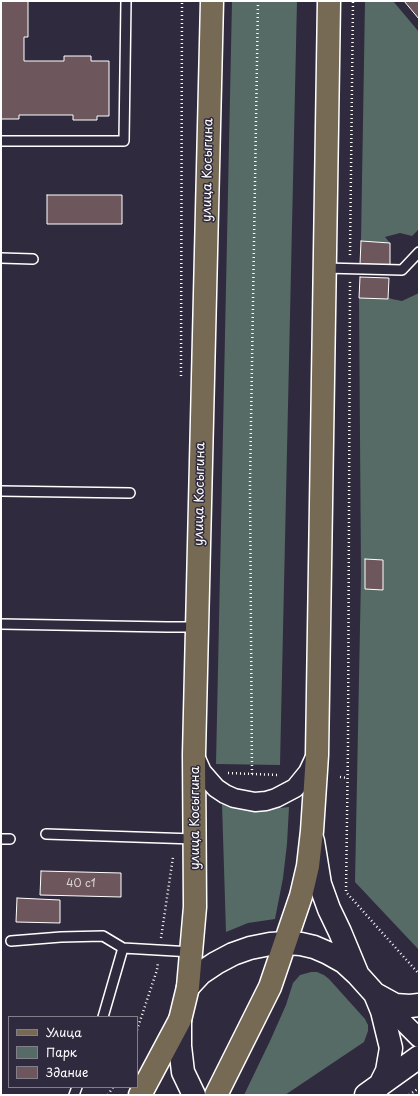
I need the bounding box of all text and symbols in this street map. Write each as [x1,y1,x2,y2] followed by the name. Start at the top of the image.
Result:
[199,118,217,222] street label: улица Косыгина
[191,442,209,546] street label: улица Косыгина
[187,766,203,870] street label: улица Косыгина
[66,877,96,891] house number: 40 с1
[8,1016,138,1088] legend
[46,1023,82,1041] text: Улица
[46,1043,77,1061] text: Парк
[46,1063,88,1081] text: Здание

